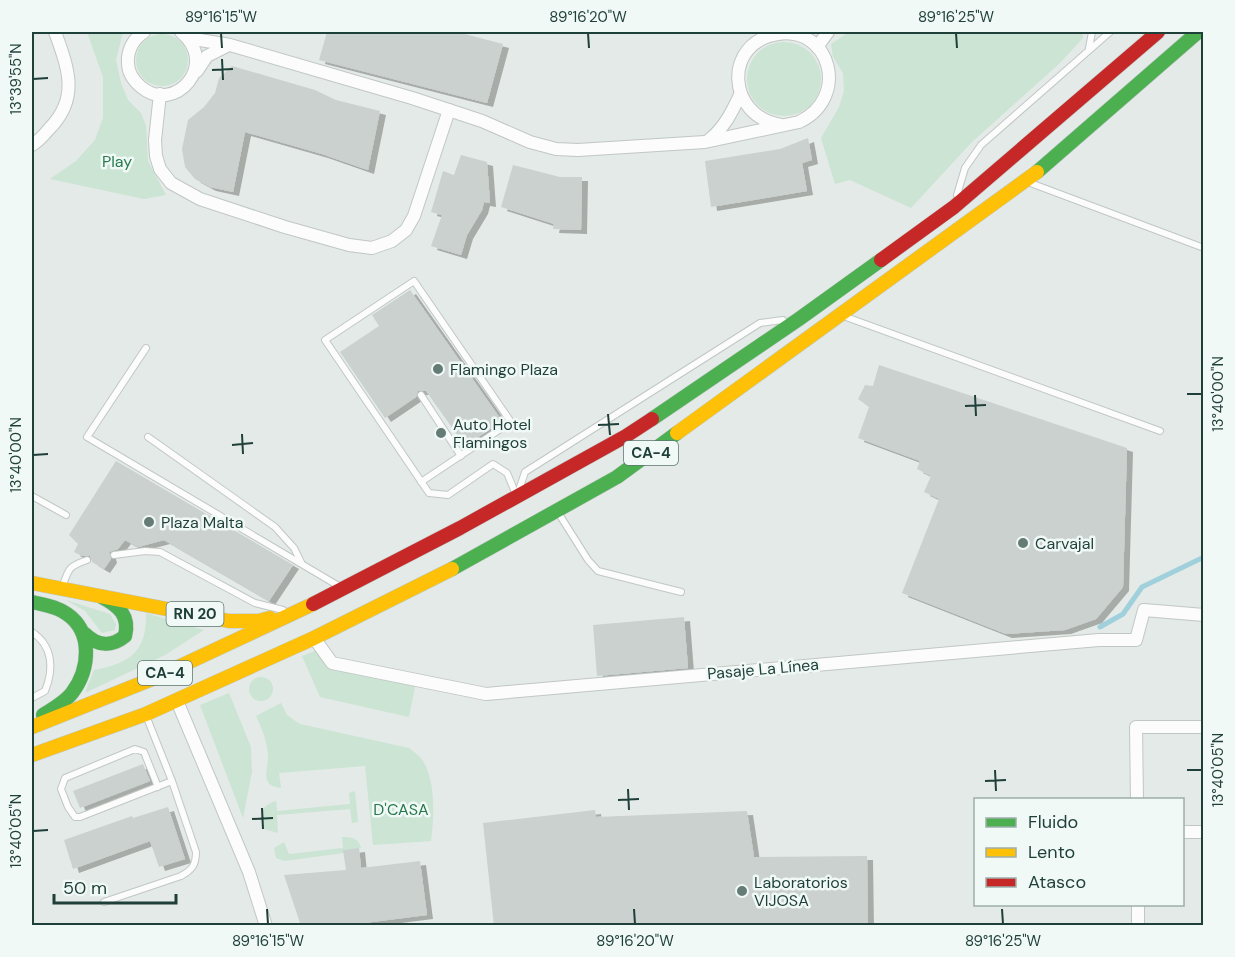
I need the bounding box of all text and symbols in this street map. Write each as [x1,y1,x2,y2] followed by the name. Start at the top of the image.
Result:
[185,7,258,27] text: 89°16'15"W
[549,7,627,27] text: 89°16'20"W
[918,7,995,27] text: 89°16'25"W
[6,43,26,115] text: 13°39'55"N
[102,151,132,172] park label: Play
[1208,356,1228,432] text: 13°40'00"N
[450,359,558,380] place label: Flamingo Plaza
[431,362,445,376] marker: Flamingo Plaza
[453,414,531,453] place label: Auto Hotel Flamingos
[6,417,26,493] text: 13°40'00"N
[434,426,448,440] marker: Auto Hotel Flamingos
[624,441,678,465] road number: CA-4
[161,512,244,533] place label: Plaza Malta
[142,515,156,529] marker: Plaza Malta
[1035,533,1094,554] place label: Carvajal
[1016,536,1030,550] marker: Carvajal
[166,602,224,626] road number: RN 20
[706,654,820,684] street label: Pasaje La Línea
[138,661,192,685] road number: CA-4
[1208,733,1228,807] text: 13°40'05"N
[6,794,26,868] text: 13°40'05"N
[974,798,1184,906] legend
[373,799,429,820] park label: D'CASA
[1028,810,1078,834] text: Fluido
[1028,840,1075,864] text: Lento
[54,867,176,905] scale bar
[1028,870,1086,894] text: Atasco
[754,872,848,911] place label: Laboratorios VIJOSA
[63,876,107,900] text: 50 m
[735,884,749,898] marker: Laboratorios VIJOSA
[232,931,305,951] text: 89°16'15"W
[596,931,674,951] text: 89°16'20"W
[965,931,1042,951] text: 89°16'25"W

